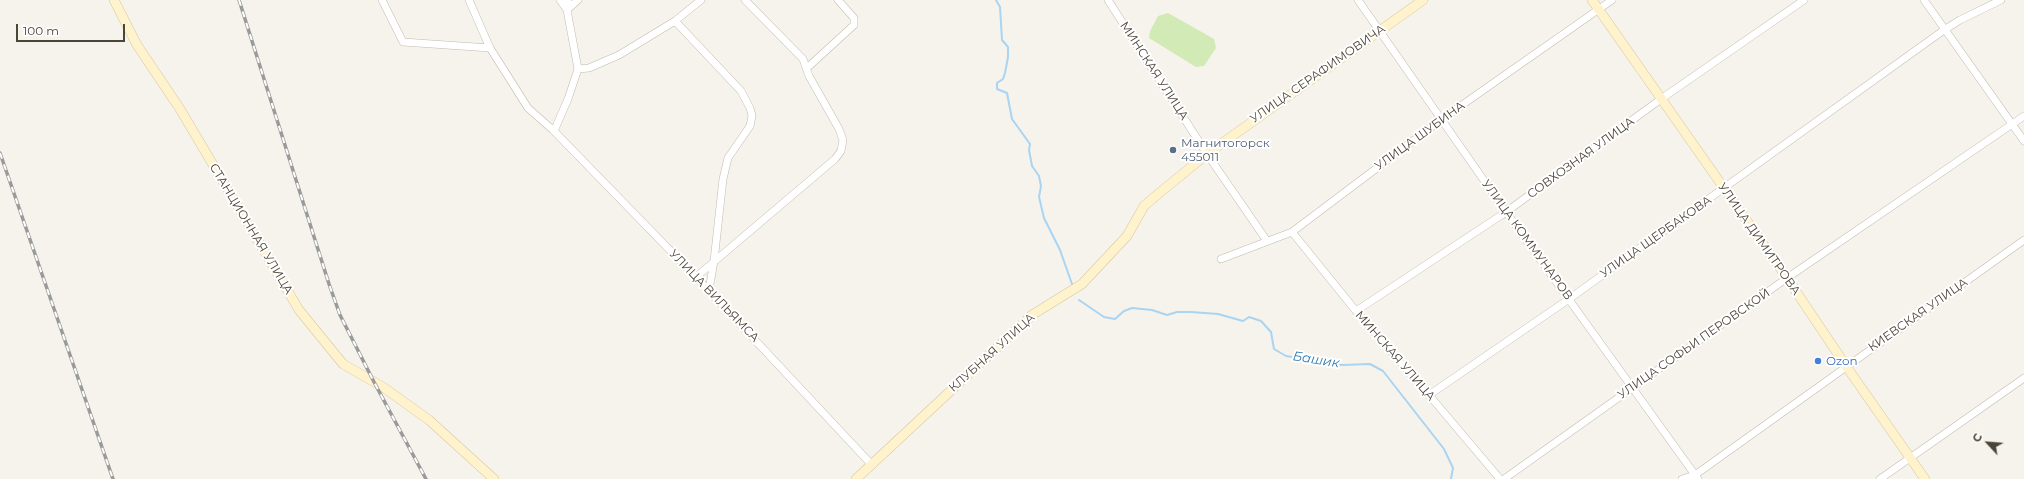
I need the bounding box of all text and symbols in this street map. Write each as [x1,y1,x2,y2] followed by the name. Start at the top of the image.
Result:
[18,16,127,42] scale bar
[1117,19,1191,123] street label: МИНСКАЯ УЛИЦА
[1248,22,1388,126] street label: УЛИЦА СЕРАФИМОВИЧА
[23,23,59,38] text: 100 m
[1372,99,1468,173] street label: УЛИЦА ШУБИНА
[1525,114,1637,202] street label: СОВХОЗНАЯ УЛИЦА
[1181,136,1270,164] place label: Магнитогорск 455011
[1168,145,1178,155] marker: Магнитогорск 455011
[206,161,296,297] street label: СТАНЦИОННАЯ УЛИЦА
[1479,177,1575,303] street label: УЛИЦА КОММУНАРОВ
[1715,180,1803,298] street label: УЛИЦА ДИМИТРОВА
[1598,193,1714,281] street label: УЛИЦА ЩЕРБАКОВА
[666,247,762,345] street label: УЛИЦА ВИЛЬЯМСА
[1865,275,1971,355] street label: КИЕВСКАЯ УЛИЦА
[1615,286,1773,402] street label: УЛИЦА СОФЬИ ПЕРОВСКОЙ
[1352,308,1438,404] street label: МИНСКАЯ УЛИЦА
[946,311,1038,395] street label: КЛУБНАЯ УЛИЦА
[1292,349,1340,371] water label: Башик
[1826,354,1858,368] place label: Ozon
[1813,356,1823,366] marker: Ozon
[1968,423,2008,463] north arrow
[1969,431,1985,444] text: С

